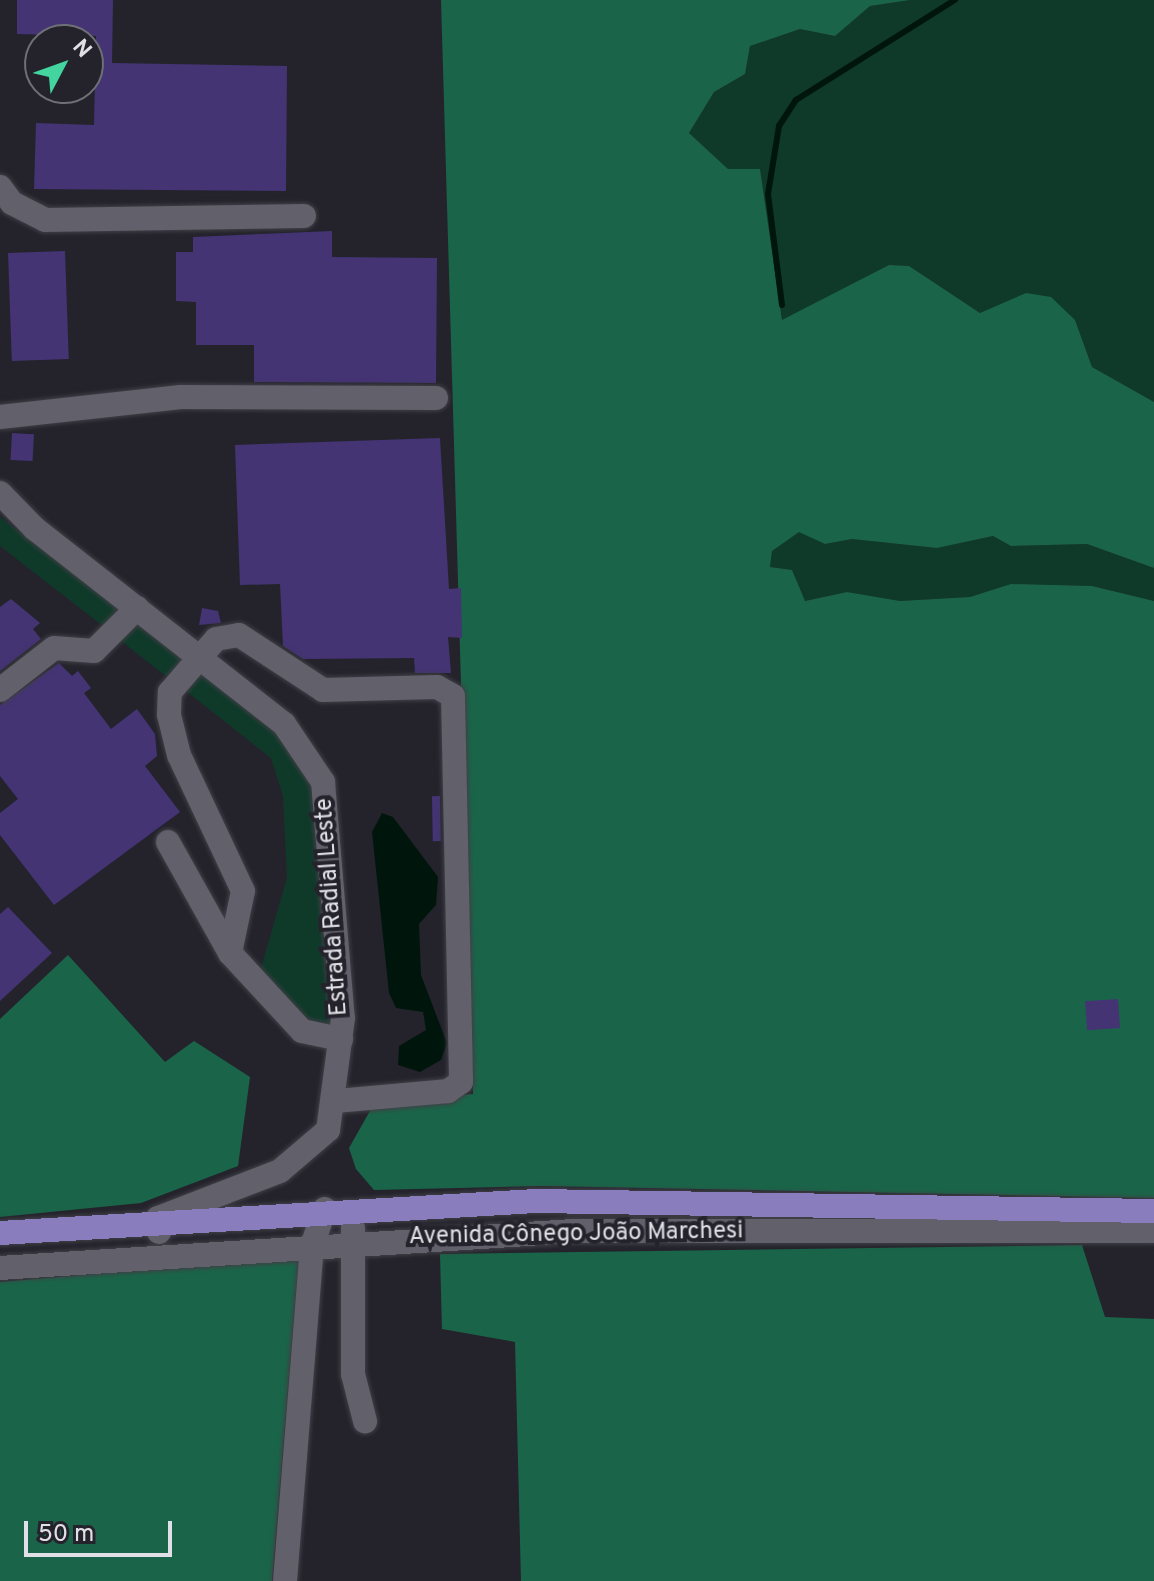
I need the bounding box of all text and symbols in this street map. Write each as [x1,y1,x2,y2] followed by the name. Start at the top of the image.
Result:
[24,24,104,104] north arrow
[66,34,96,64] text: N
[311,797,355,1017] street label: Estrada Radial Leste
[408,1218,744,1252] street label: Avenida Cônego João Marchesi
[28,1505,176,1555] scale bar
[38,1520,94,1550] text: 50 m

